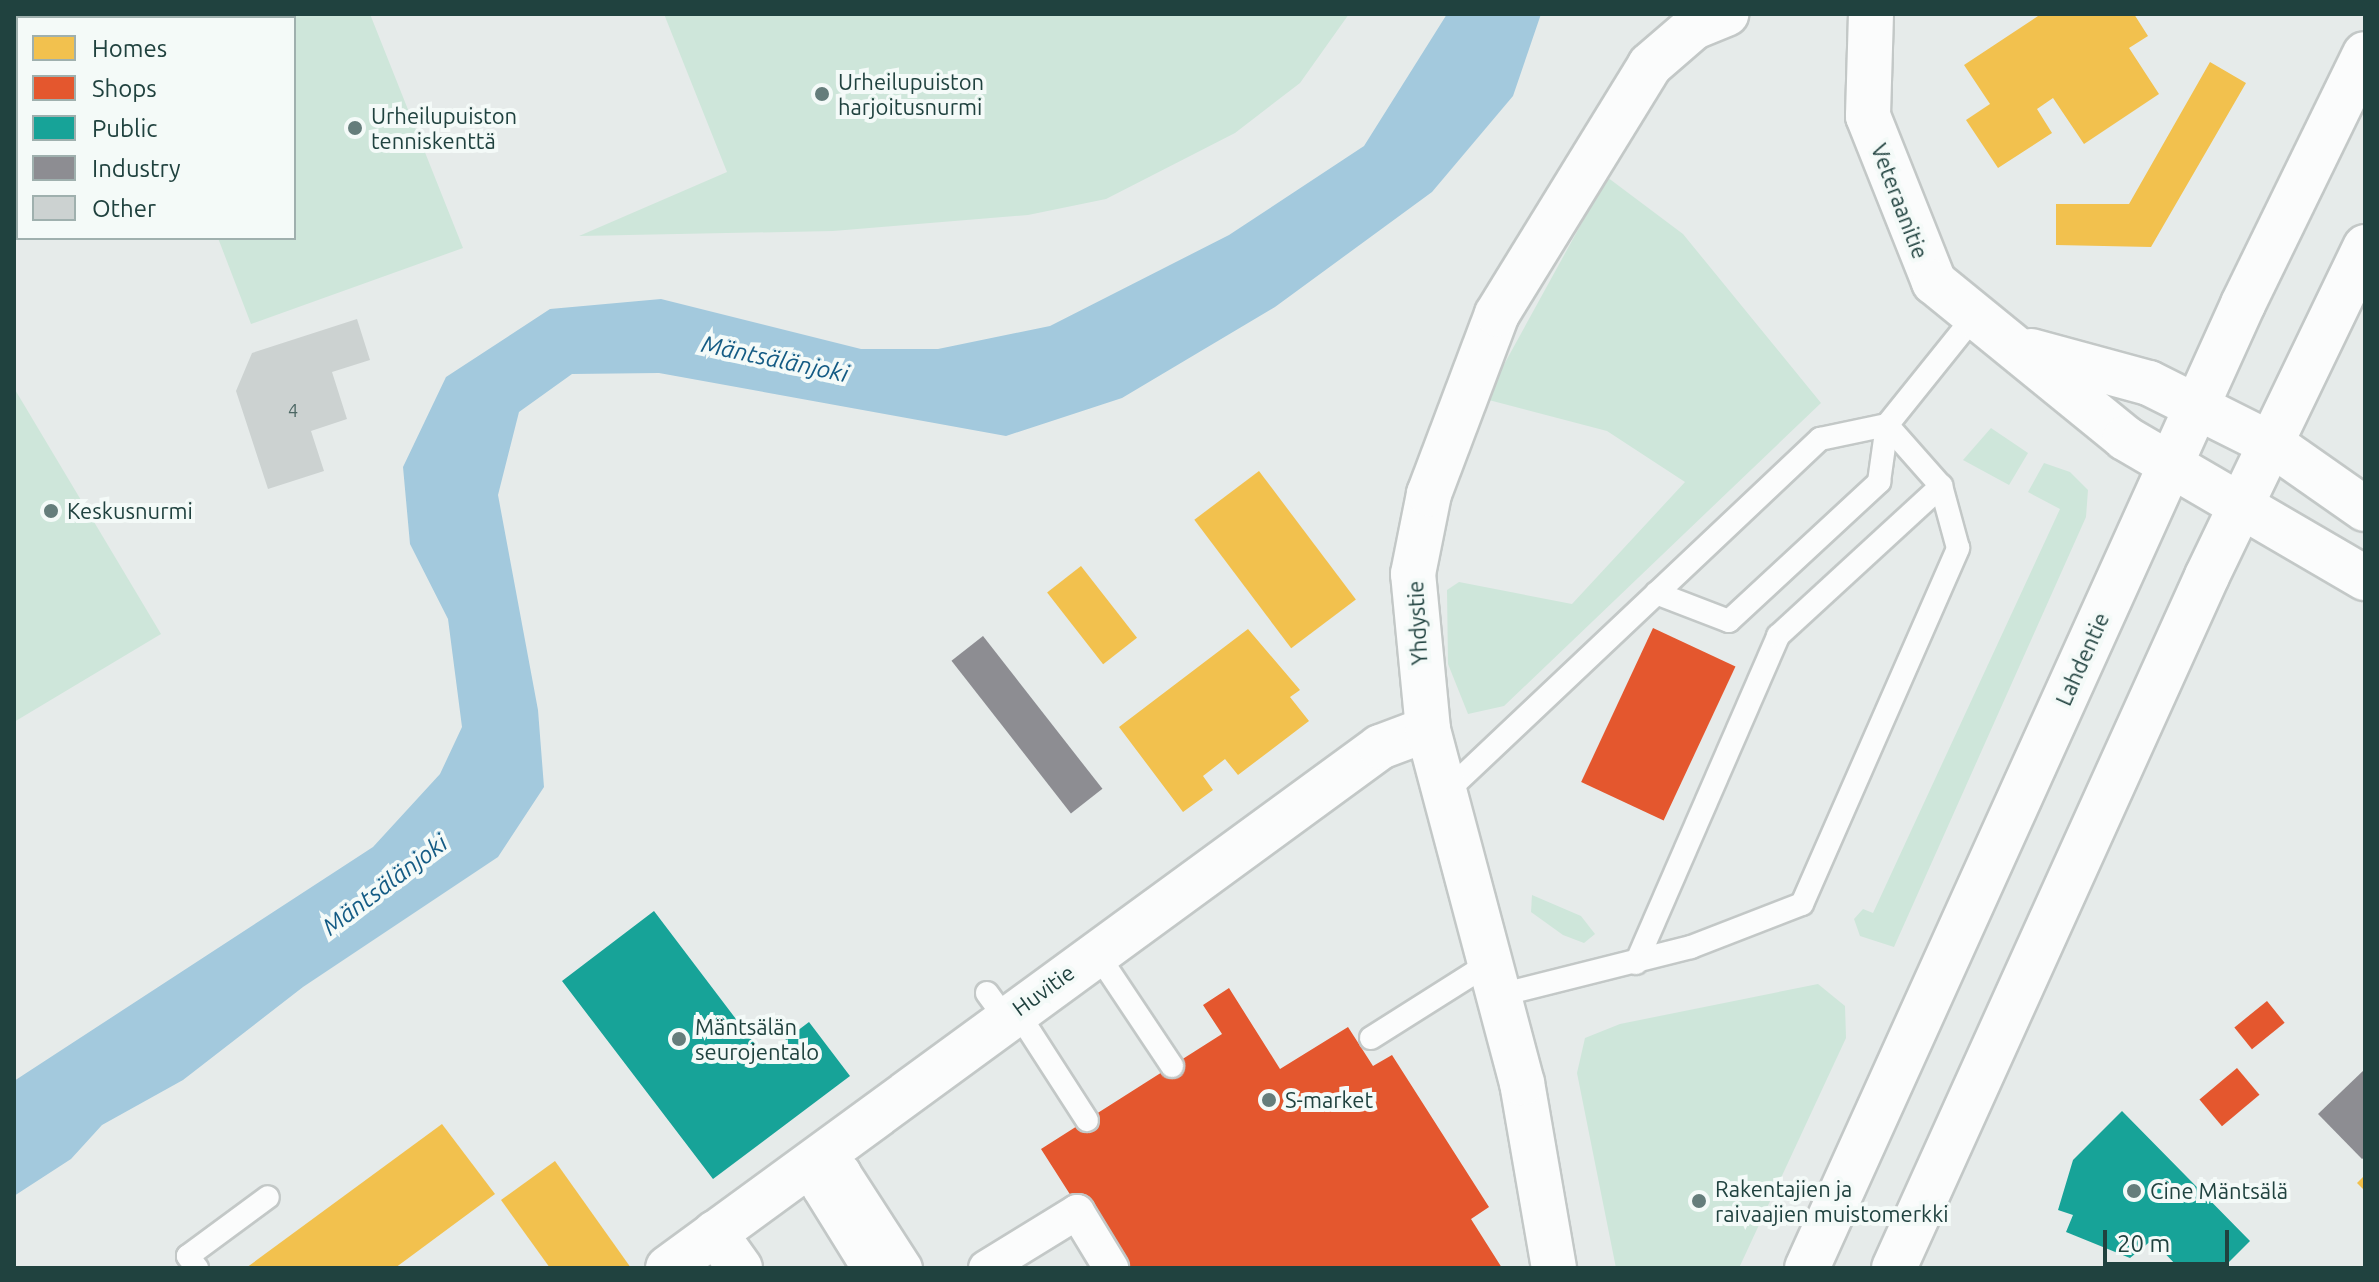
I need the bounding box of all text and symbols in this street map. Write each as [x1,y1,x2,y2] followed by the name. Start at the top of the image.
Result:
[16,16,296,240] legend
[92,35,167,62] text: Homes
[838,68,984,120] place label: Urheilupuiston harjoitusnurmi
[92,75,157,102] text: Shops
[813,85,831,103] marker: Urheilupuiston harjoitusnurmi
[371,102,517,154] place label: Urheilupuiston tenniskenttä
[92,115,157,142] text: Public
[346,119,364,137] marker: Urheilupuiston tenniskenttä
[1866,140,1934,262] street label: Veteraanitie
[92,155,181,182] text: Industry
[92,195,156,222] text: Other
[699,329,851,389] water label: Mäntsälänjoki
[288,399,298,421] house number: 4
[67,498,193,524] place label: Keskusnurmi
[42,502,60,520] marker: Keskusnurmi
[1402,580,1432,666] street label: Yhdystie
[2050,609,2114,709] street label: Lahdentie
[317,829,453,941] water label: Mäntsälänjoki
[1007,959,1079,1021] street label: Huvitie
[695,1013,819,1064] place label: Mäntsälän seurojentalo
[670,1030,688,1048] marker: Mäntsälän seurojentalo
[1285,1087,1373,1113] place label: S-market
[1260,1091,1278,1109] marker: S-market
[1715,1175,1949,1226] place label: Rakentajien ja raivaajien muistomerkki
[2150,1178,2288,1204] place label: Cine Mäntsälä
[2125,1182,2143,1200] marker: Cine Mäntsälä
[1690,1192,1708,1210] marker: Rakentajien ja raivaajien muistomerkki
[2107,1214,2233,1264] scale bar
[2117,1230,2170,1257] text: 20 m

